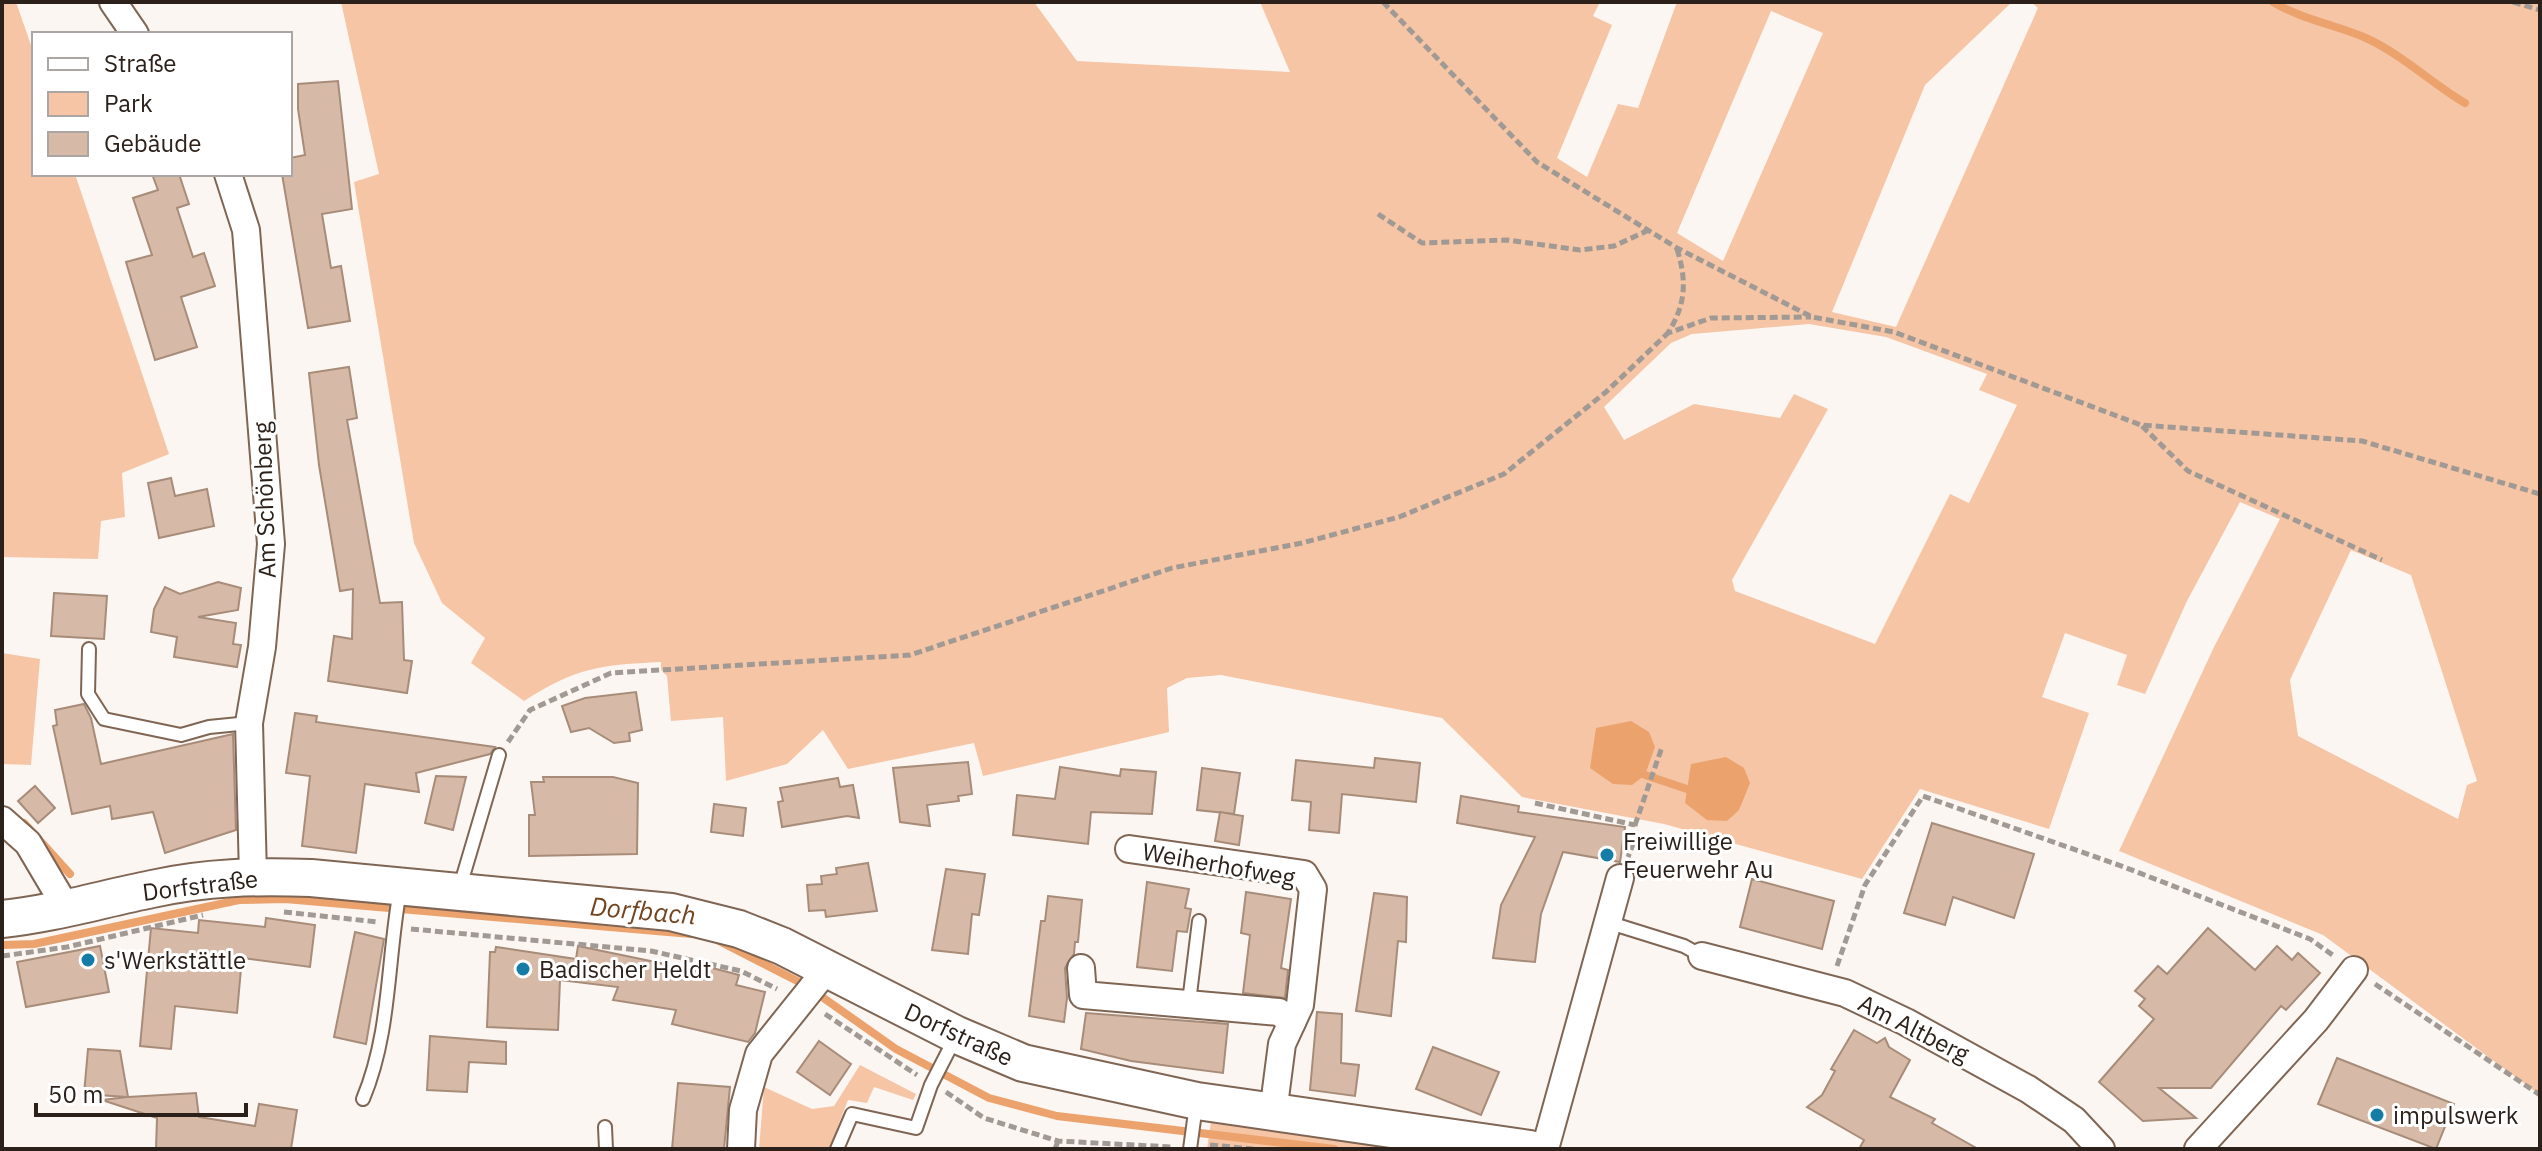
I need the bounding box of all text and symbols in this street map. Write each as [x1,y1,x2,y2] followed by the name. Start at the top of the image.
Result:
[32,32,292,176] legend
[104,47,176,79] text: Straße
[104,87,153,119] text: Park
[104,127,201,159] text: Gebäude
[245,421,283,579] street label: Am Schönberg
[1623,825,1773,885] place label: Freiwillige Feuerwehr Au
[1140,835,1298,893] street label: Weiherhofweg
[1598,846,1616,864] marker: Freiwillige Feuerwehr Au
[140,862,260,908] street label: Dorfstraße
[589,888,697,932] water label: Dorfbach
[104,944,246,976] place label: s'Werkstättle
[79,951,97,969] marker: s'Werkstättle
[539,953,711,985] place label: Badischer Heldt
[514,960,532,978] marker: Badischer Heldt
[1853,986,1975,1070] street label: Am Altberg
[900,995,1018,1073] street label: Dorfstraße
[36,1067,246,1117] scale bar
[48,1078,103,1110] text: 50 m
[2393,1099,2519,1131] place label: impulswerk
[2368,1106,2386,1124] marker: impulswerk

